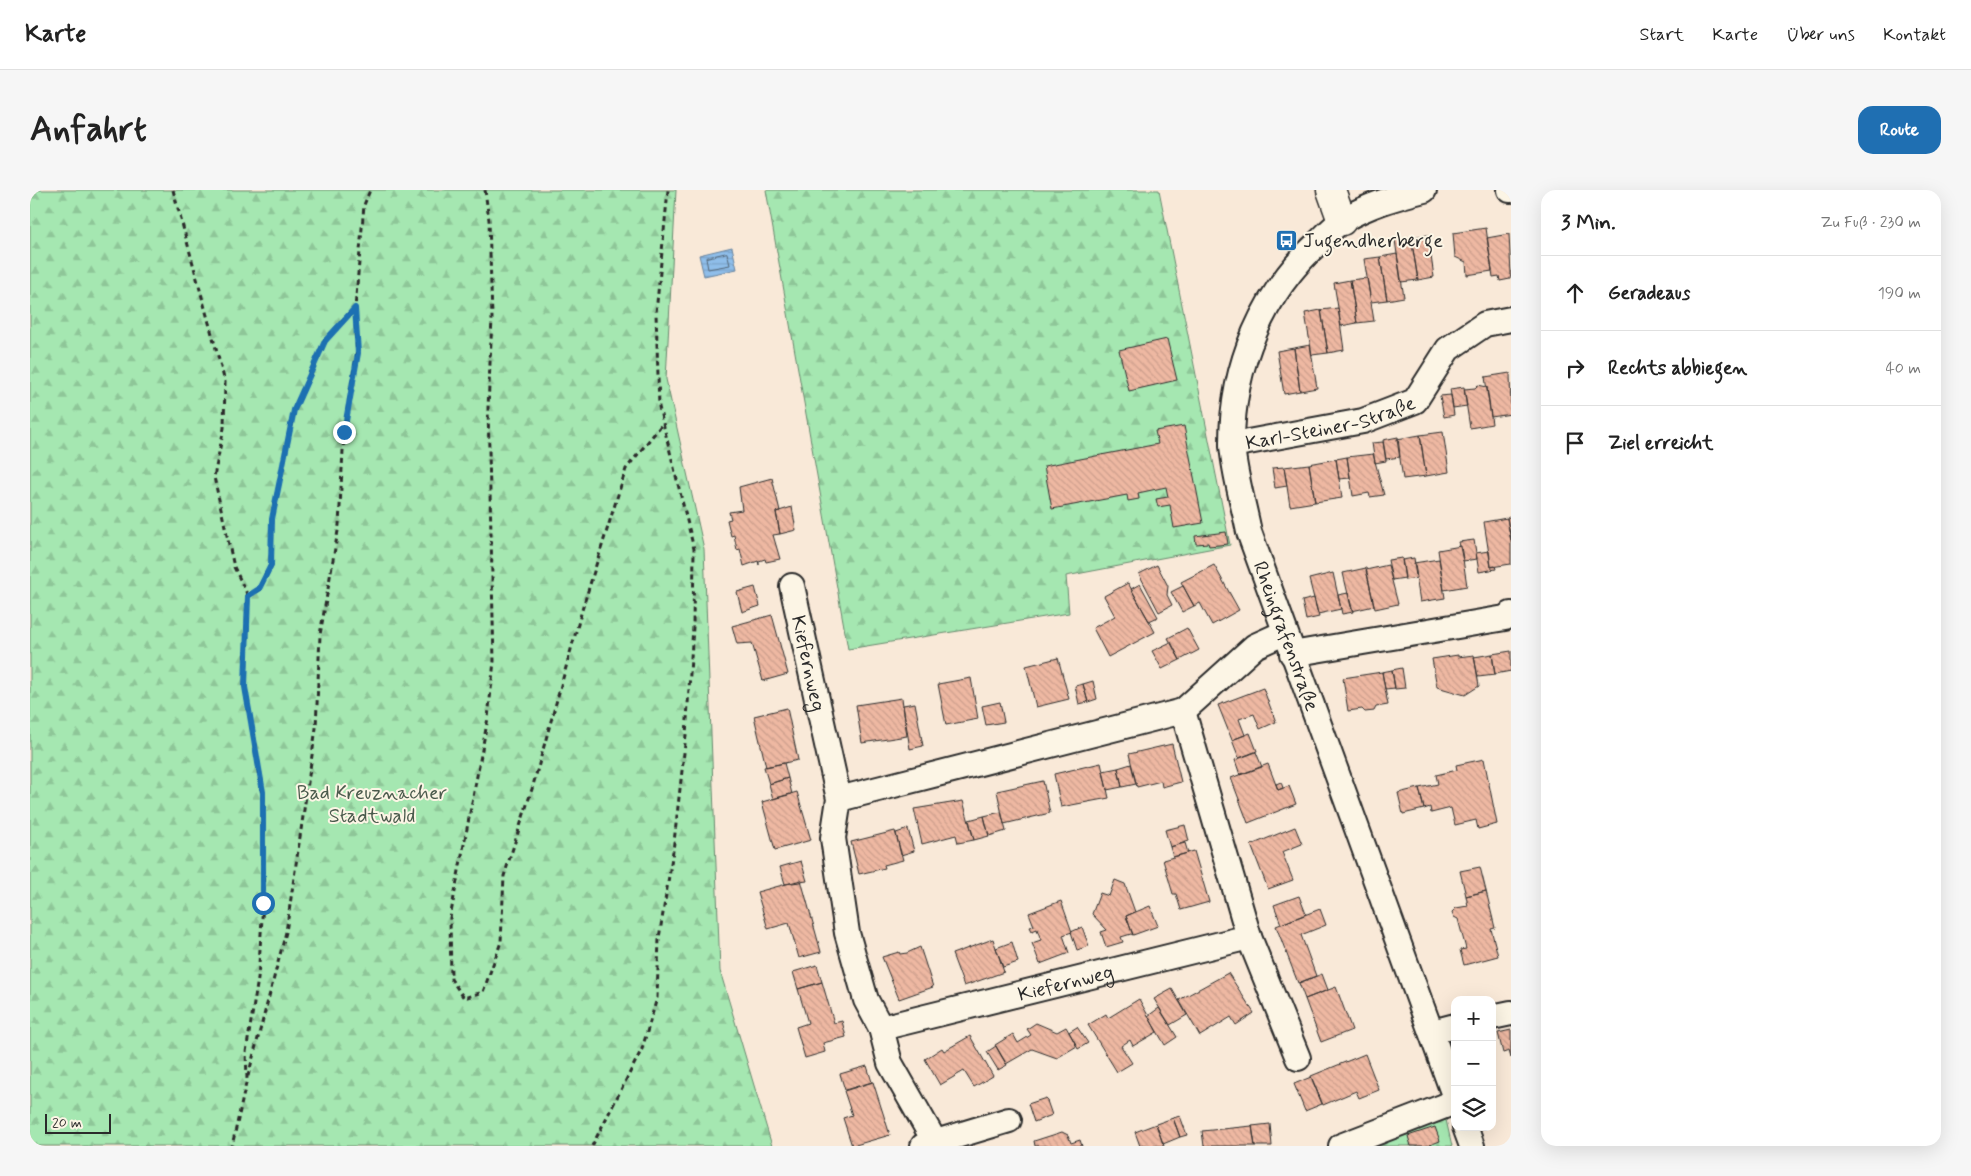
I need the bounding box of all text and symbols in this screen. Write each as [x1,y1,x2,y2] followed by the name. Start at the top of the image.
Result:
[25,19,86,50] text: Karte
[1640,23,1684,47] text: Start
[1712,23,1758,47] text: Karte
[1786,23,1855,47] text: Über uns
[1883,23,1946,47] text: Kontakt
[1858,106,1941,154] button: Route
[30,107,147,153] text: Anfahrt
[1561,209,1616,237] text: 3 Min.
[1820,212,1921,233] text: Zu Fuß · 230 m
[1275,228,1299,252] bus stop icon: Jugendherberge
[1303,228,1443,257] place label: Jugendherberge
[1561,279,1589,307] icon: ahead
[1608,281,1690,306] text: Geradeaus
[1878,283,1921,304] text: 190 m
[1561,354,1589,382] icon: right
[1608,356,1747,381] text: Rechts abbiegen
[1885,358,1921,379] text: 40 m
[1243,390,1420,457] street label: Karl-Steiner-Straße
[333,421,356,444] route end
[1561,429,1589,457] icon: arrive
[1608,431,1713,456] text: Ziel erreicht
[1246,558,1325,715] street label: Rheingrafenstraße
[784,613,831,714] street label: Kiefernweg
[297,780,447,830] park label: Bad Kreuznacher Stadtwald
[252,892,275,915] route start
[1015,959,1117,1009] street label: Kiefernweg
[1451,996,1496,1131] map controls
[1451,996,1496,1041] button: +
[1451,1041,1496,1086] button: −
[1451,1086,1496,1131] button: layers
[45,1111,111,1134] scale bar
[52,1114,82,1132] text: 20 m

